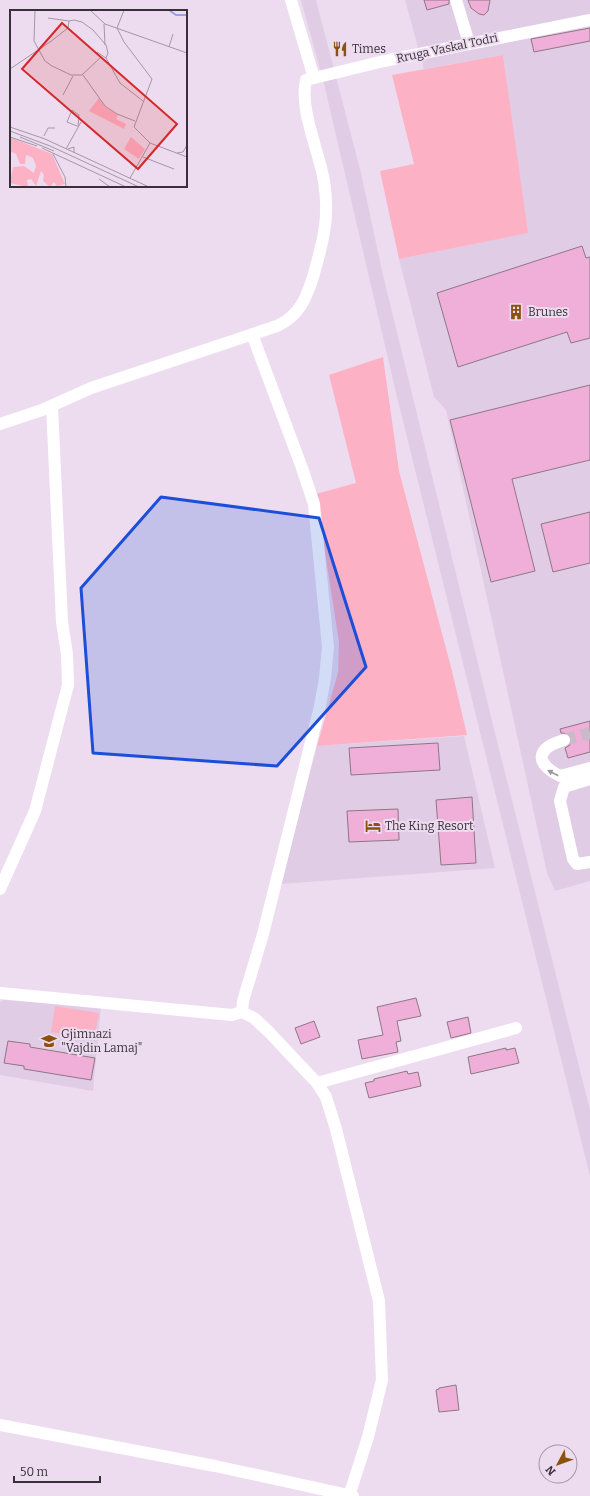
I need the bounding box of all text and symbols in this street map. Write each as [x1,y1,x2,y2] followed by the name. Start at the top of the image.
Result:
[10,10,187,187] inset map
[395,30,500,66] street label: Rruga Vaskal Todri
[331,40,349,58] restaurant icon: Times
[352,42,386,56] place label: Times
[507,303,525,321] building icon: Brunes
[528,305,568,319] place label: Brunes
[547,770,559,776] one-way arrow
[364,817,382,835] hotel icon: The King Resort
[385,819,474,833] place label: The King Resort
[61,1027,142,1055] place label: Gjimnazi "Vajdin Lamaj"
[40,1032,58,1050] school or university icon: Gjimnazi "Vajdin Lamaj"
[538,1444,578,1484] north arrow
[14,1458,100,1484] scale bar
[543,1462,559,1478] text: N
[20,1465,49,1479] text: 50 m

